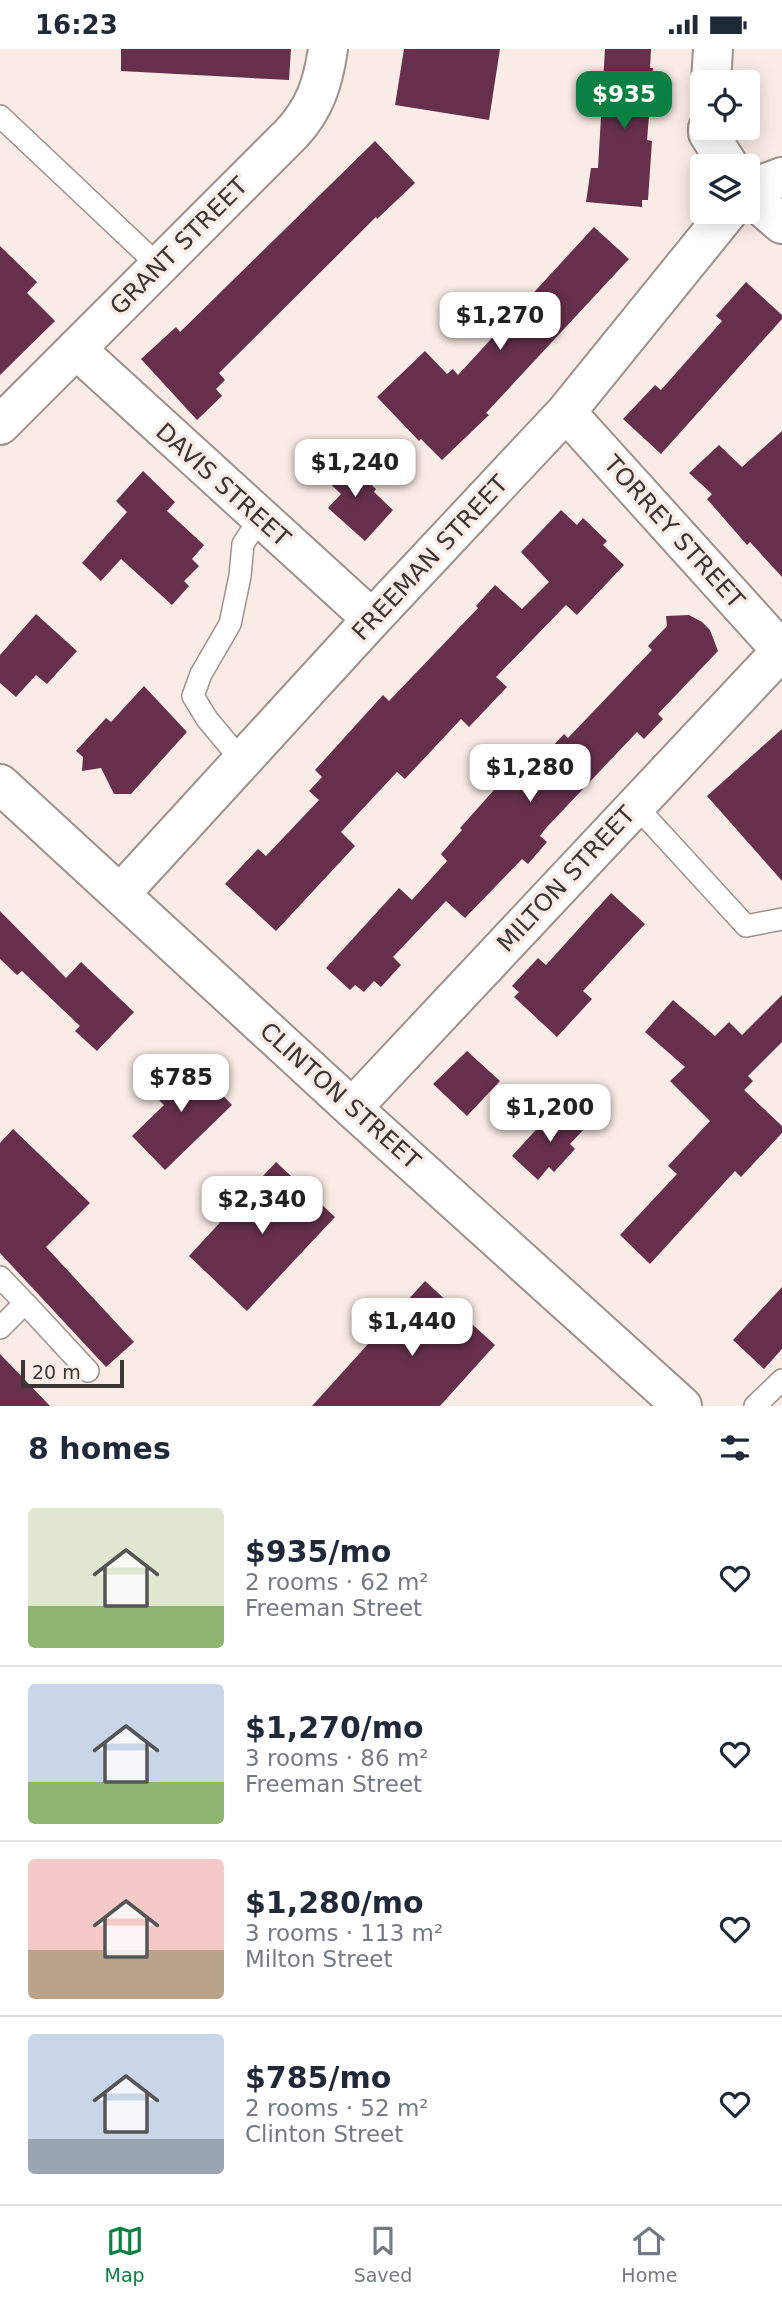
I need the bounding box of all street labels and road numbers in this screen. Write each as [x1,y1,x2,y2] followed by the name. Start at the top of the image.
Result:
[105,171,254,320] street label: GRANT STREET
[150,417,296,553] street label: DAVIS STREET
[597,449,750,614] street label: TORREY STREET
[346,470,514,646] street label: FREEMAN STREET
[491,800,641,957] street label: MILTON STREET
[254,1017,426,1175] street label: CLINTON STREET

